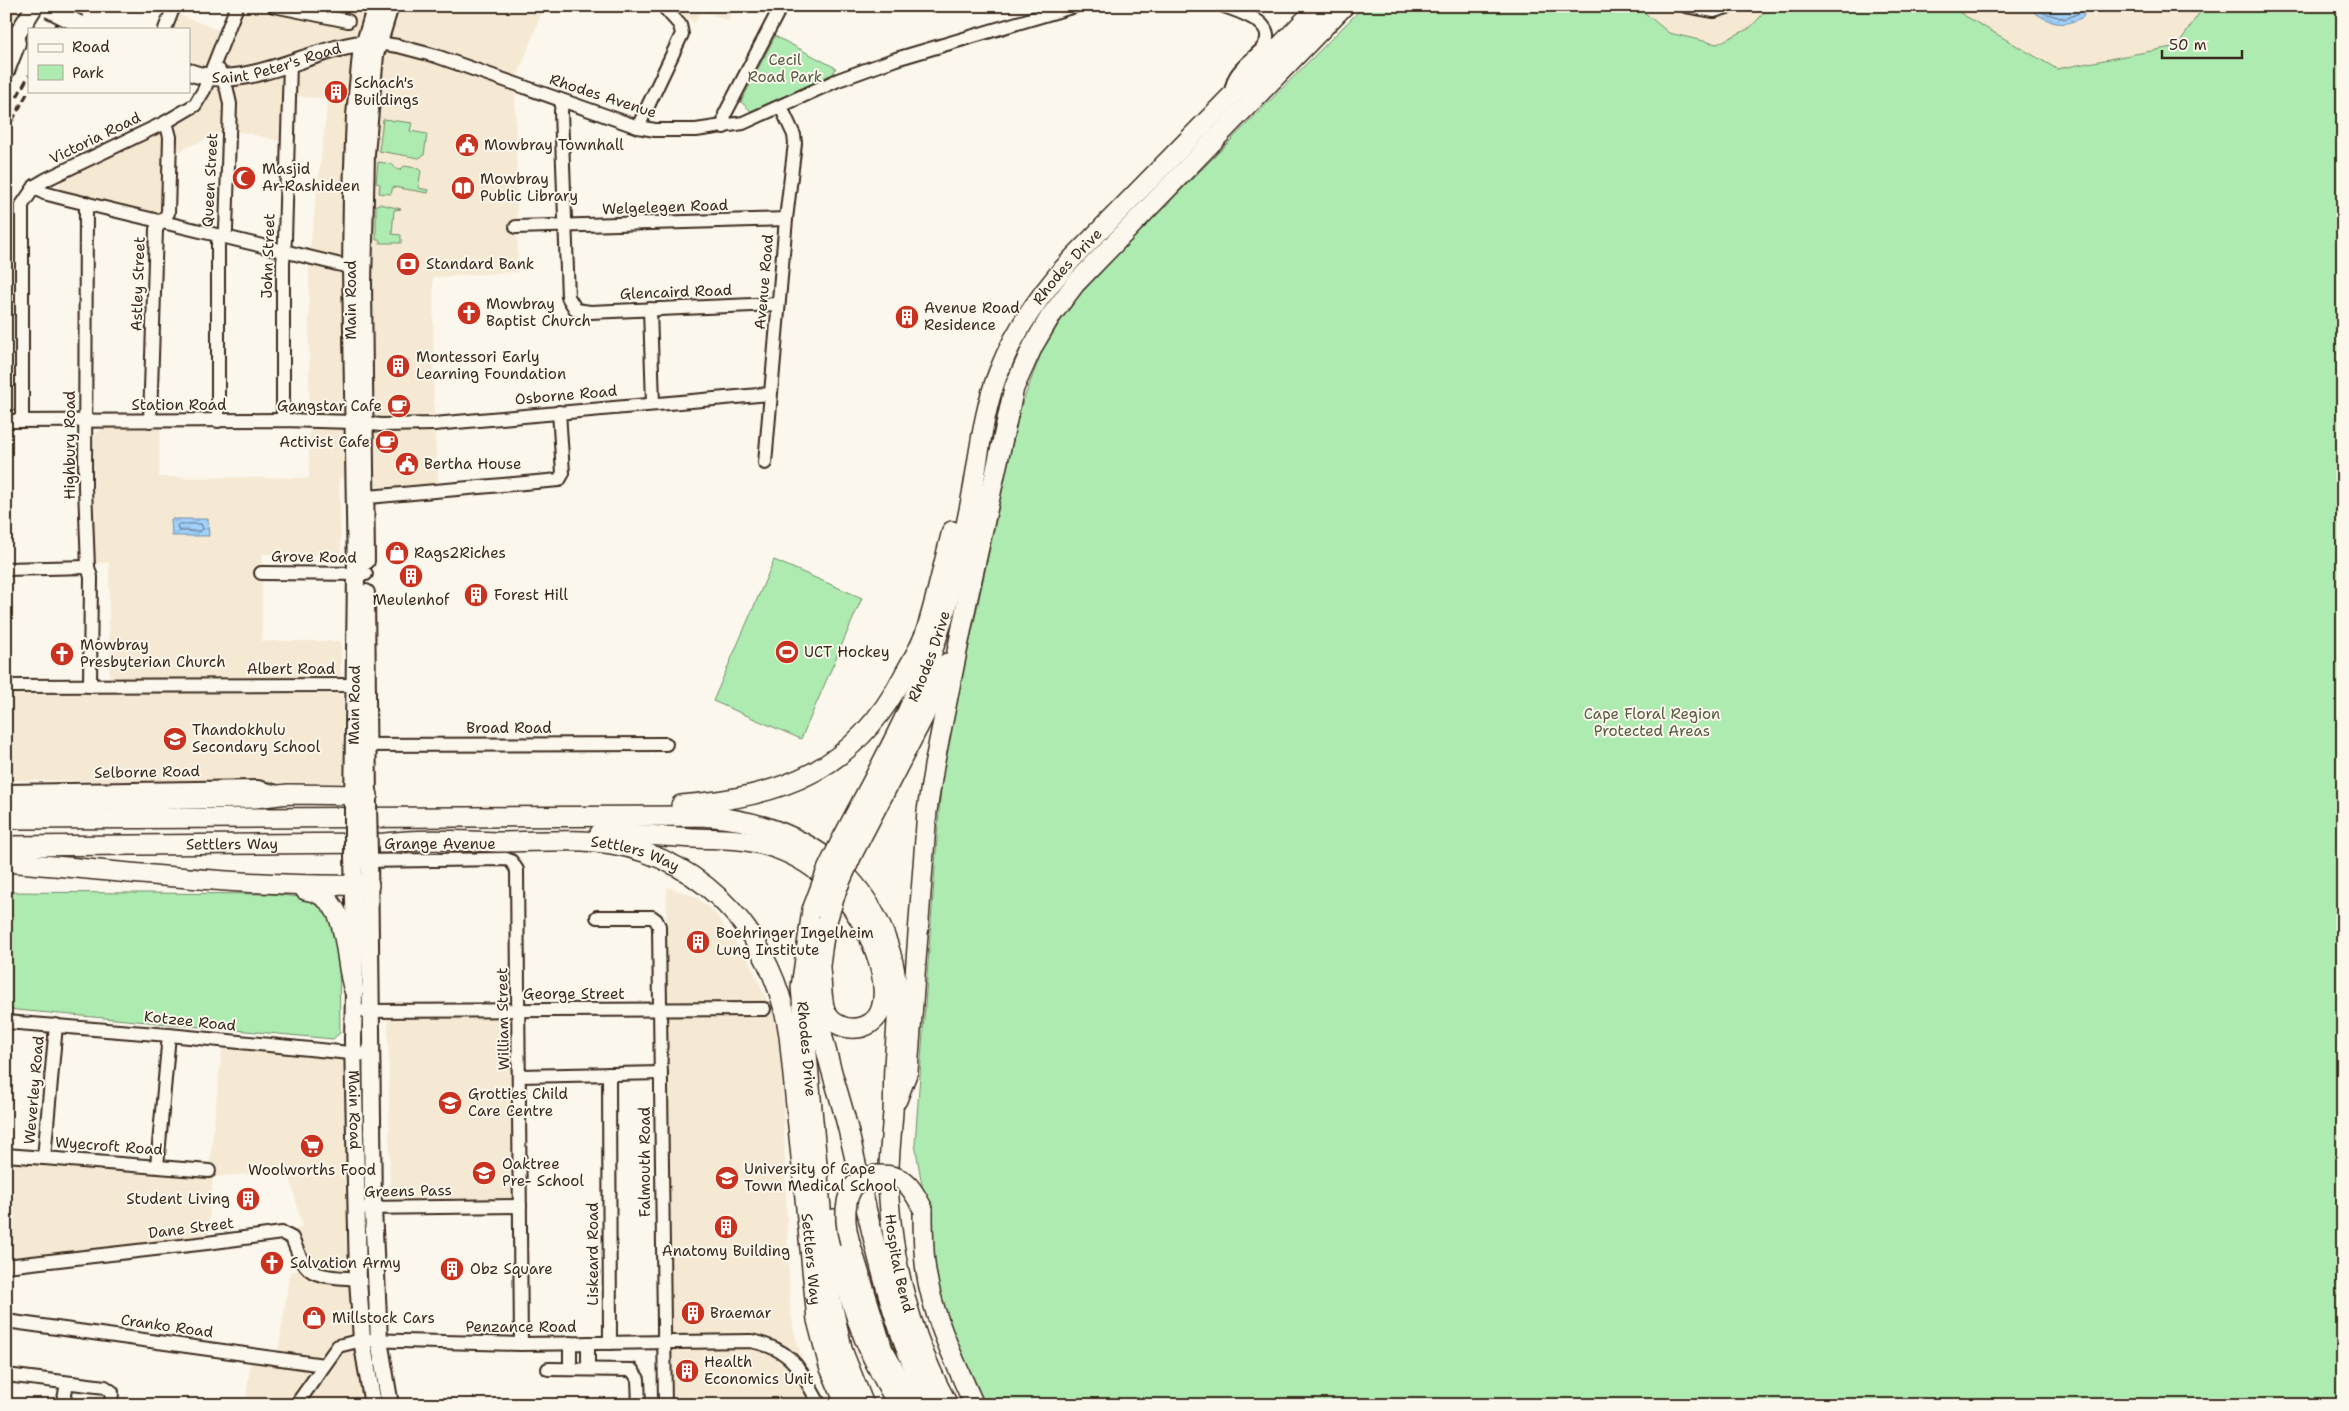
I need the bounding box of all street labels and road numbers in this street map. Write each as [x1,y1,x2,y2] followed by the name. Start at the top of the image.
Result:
[211,38,344,88] street label: Saint Peter's Road
[547,69,659,123] street label: Rhodes Avenue
[46,107,144,169] street label: Victoria Road
[198,132,222,228] street label: Queen Street
[602,195,729,219] street label: Welgelegen Road
[257,213,279,299] street label: John Street
[1028,224,1106,309] street label: Rhodes Drive
[750,233,778,331] street label: Avenue Road
[126,236,150,332] street label: Astley Street
[341,260,361,340] street label: Main Road
[619,280,733,304] street label: Glencaird Road
[514,381,618,409] street label: Osborne Road
[60,390,80,499] street label: Highbury Road
[132,395,227,415] street label: Station Road
[271,546,357,568] street label: Grove Road
[903,608,955,705] street label: Rhodes Drive
[247,659,336,679] street label: Albert Road
[344,665,365,745] street label: Main Road
[466,718,552,738] street label: Broad Road
[94,761,201,783] street label: Selborne Road
[590,832,683,876] street label: Settlers Way
[186,834,278,855] street label: Settlers Way
[384,834,496,854] street label: Grange Avenue
[492,967,514,1071] street label: William Street
[523,984,625,1004] street label: George Street
[792,1000,821,1097] street label: Rhodes Drive
[143,1006,238,1036] street label: Kotzee Road
[19,1034,49,1145] street label: Weverley Road
[344,1070,365,1150] street label: Main Road
[635,1106,655,1217] street label: Falmouth Road
[54,1132,164,1160] street label: Wyecroft Road
[364,1180,452,1202] street label: Greens Pass
[583,1202,603,1306] street label: Liskeard Road
[797,1212,825,1306] street label: Settlers Way
[147,1213,235,1243] street label: Dane Street
[880,1213,919,1315] street label: Hospital Bend
[120,1310,215,1342] street label: Cranko Road
[465,1317,577,1337] street label: Penzance Road

